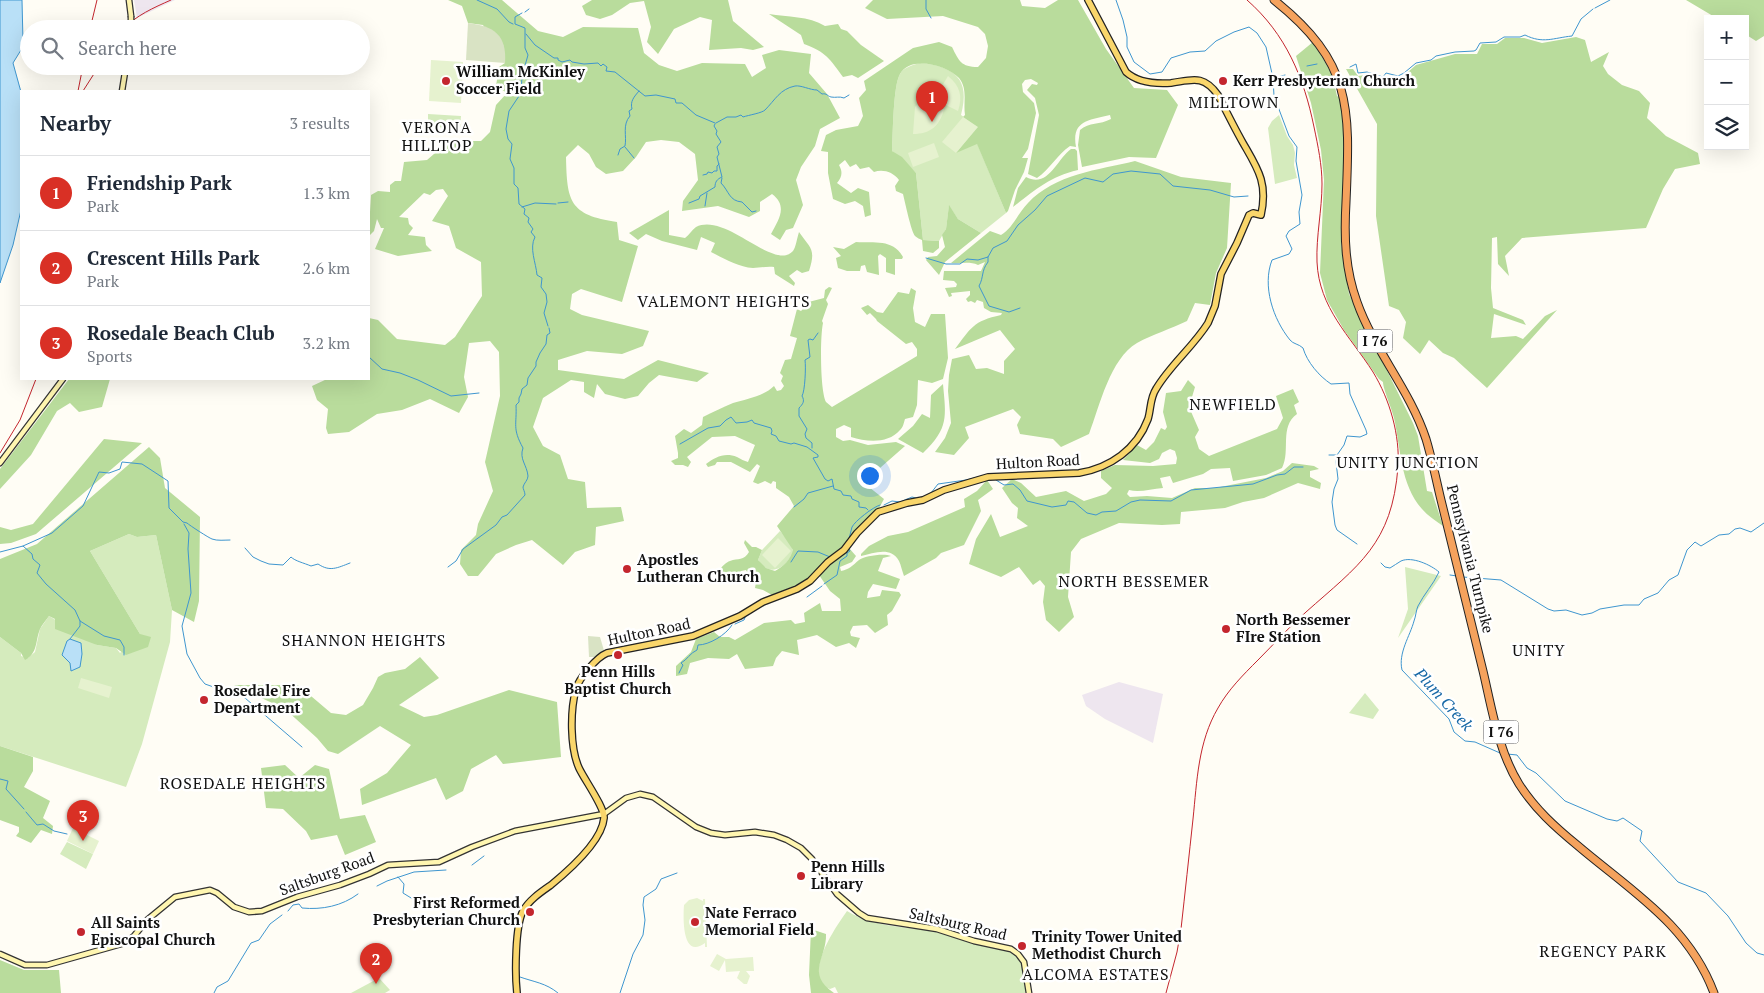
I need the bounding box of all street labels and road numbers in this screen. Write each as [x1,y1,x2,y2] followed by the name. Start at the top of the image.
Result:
[1358,330,1392,352] road number: I 76
[996,449,1080,473] street label: Hulton Road
[1443,482,1499,635] street label: Pennsylvania Turnpike
[606,613,692,650] street label: Hulton Road
[1484,720,1518,744] road number: I 76
[276,847,377,900] street label: Saltsburg Road
[907,902,1009,944] street label: Saltsburg Road

